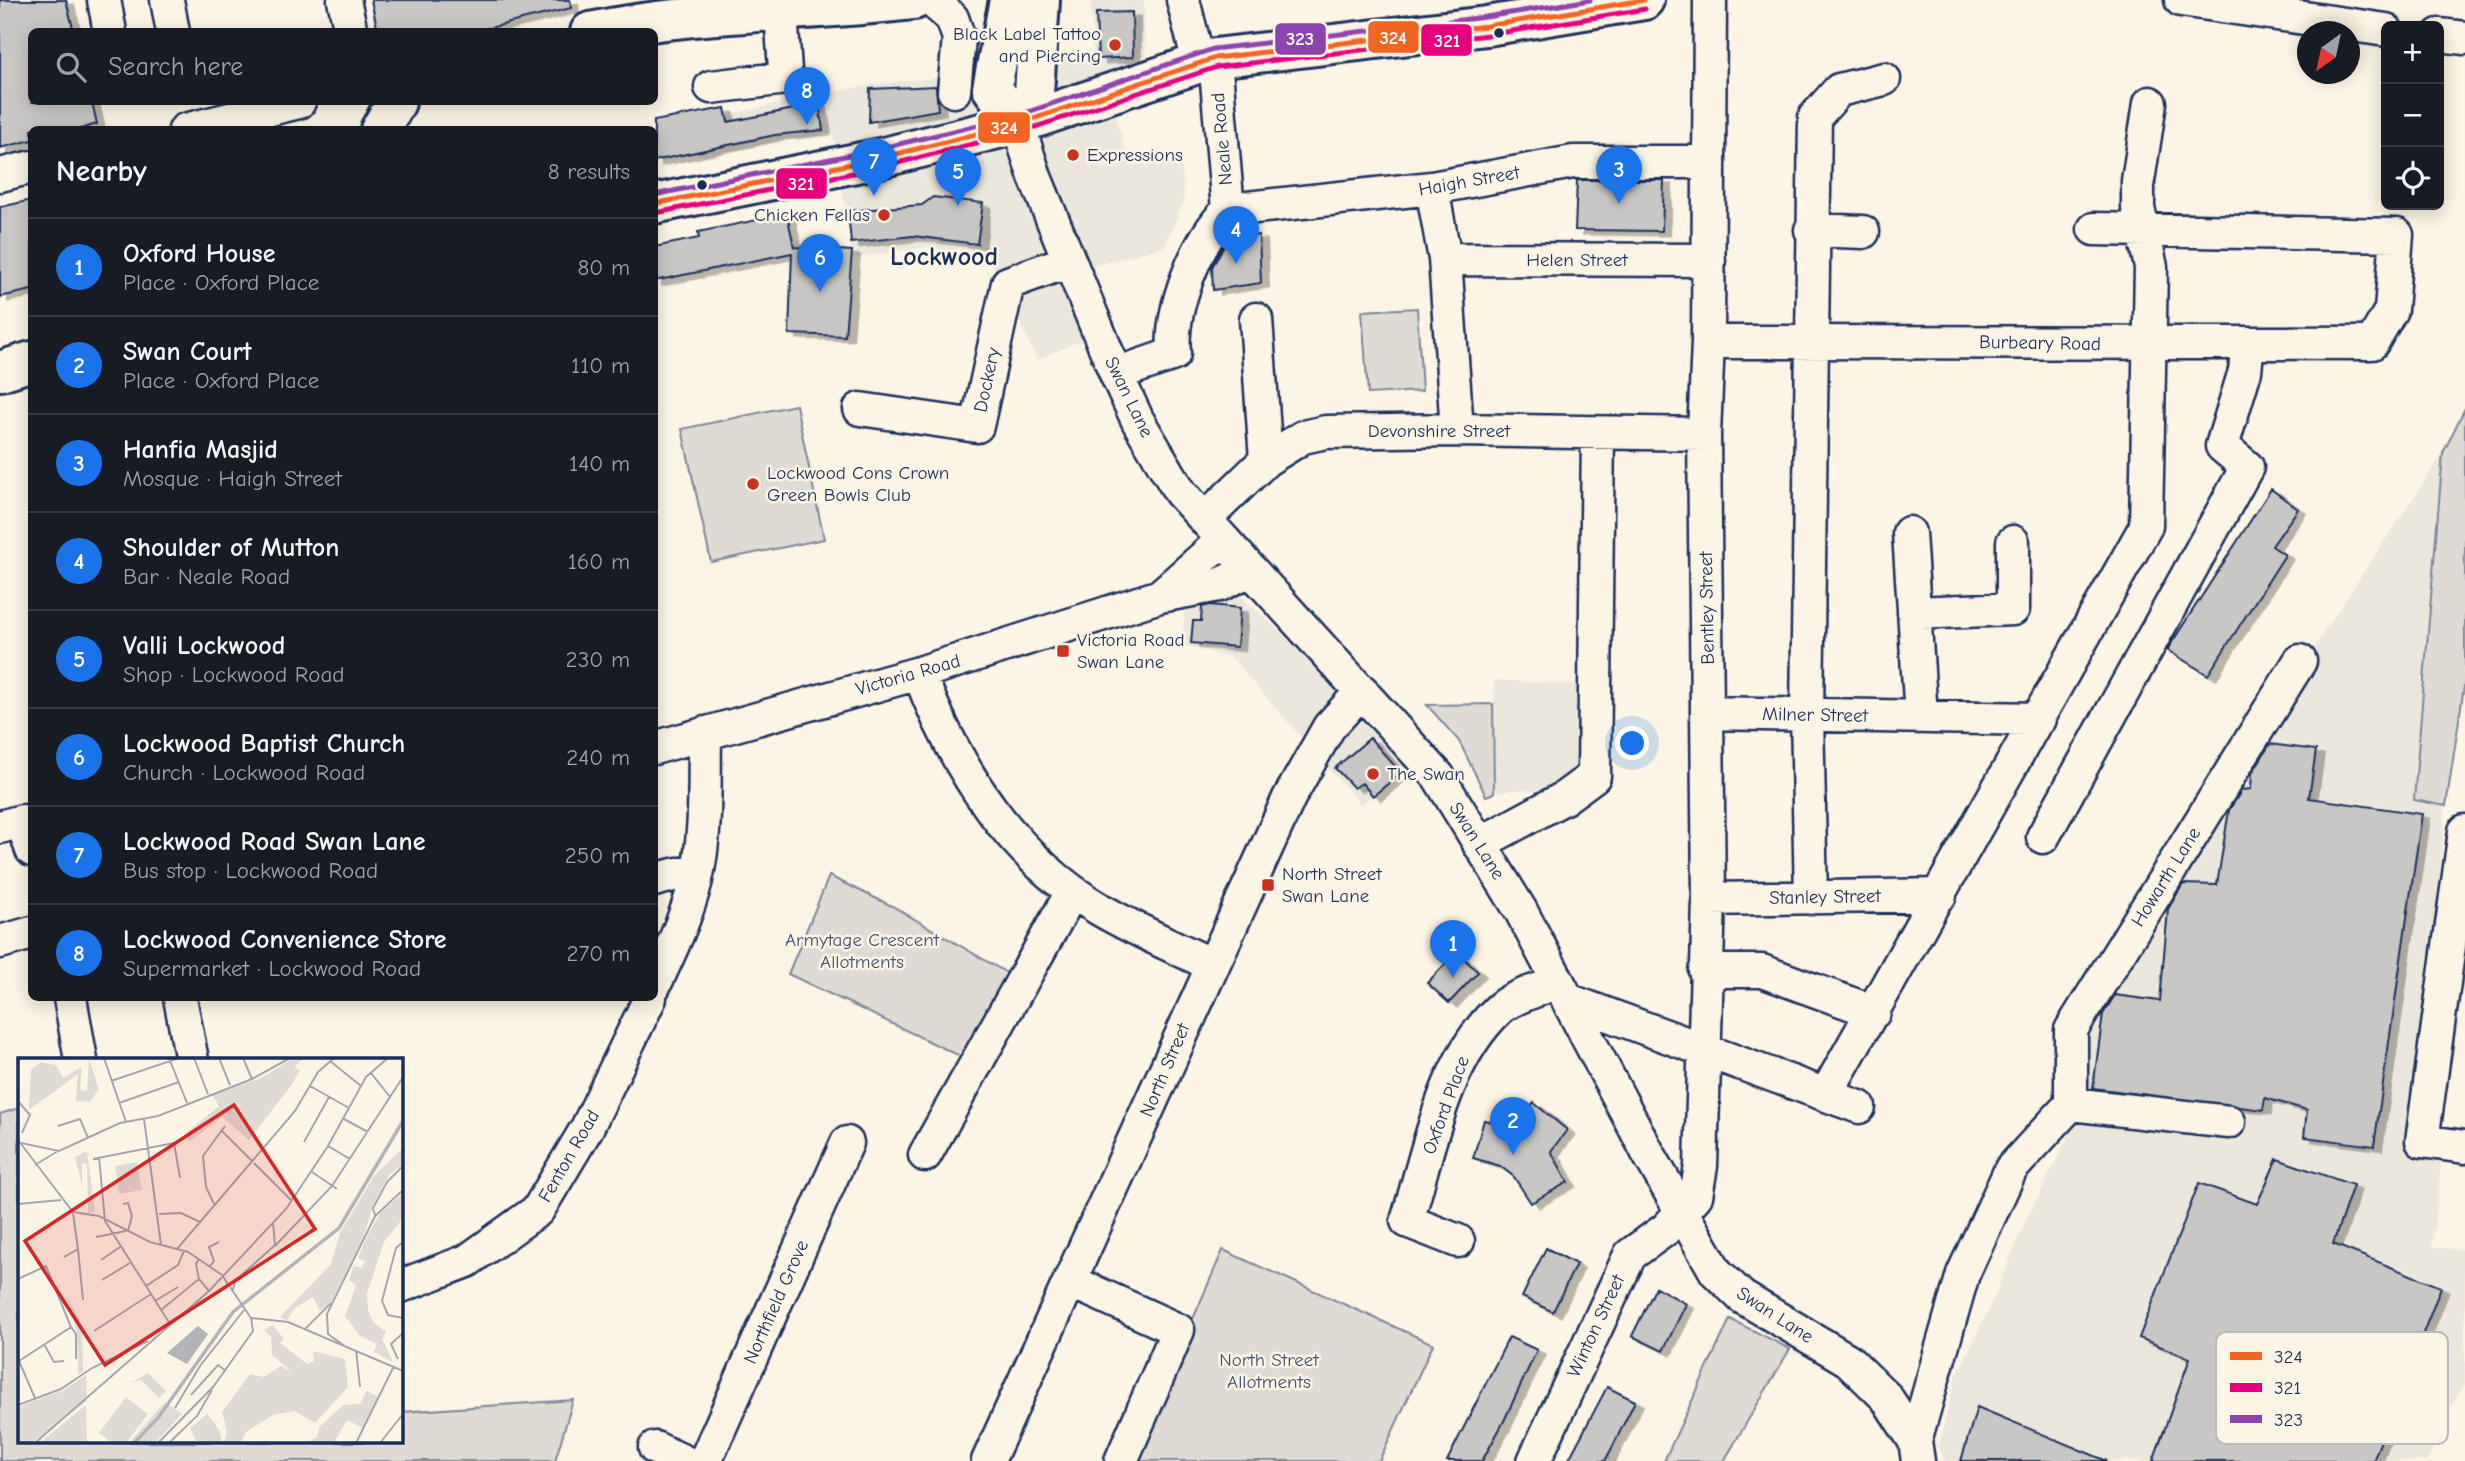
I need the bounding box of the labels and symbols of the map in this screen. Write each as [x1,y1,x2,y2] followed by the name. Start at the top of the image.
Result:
[1367,20,1420,54] line badge: 324
[2297,21,2360,84] north arrow
[1274,22,1327,56] line badge: 323
[953,23,1101,67] place label: Black Label Tattoo and Piercing
[1420,23,1473,57] line badge: 321
[1492,26,1506,40] unlabelled marker
[1379,27,1407,49] text: 324
[1286,28,1314,50] text: 323
[1434,30,1460,52] text: 321
[1107,37,1123,53] marker: Black Label Tattoo and Piercing
[784,67,830,125] pin: 8
[1207,92,1237,186] street label: Neale Road
[977,111,1031,144] line badge: 324
[990,117,1018,139] text: 324
[851,138,897,196] pin: 7
[1087,144,1183,166] place label: Expressions
[1596,146,1642,204] pin: 3
[1065,147,1081,163] marker: Expressions
[935,148,981,206] pin: 5
[1417,161,1522,201] street label: Haigh Street
[775,167,828,200] line badge: 321
[788,173,814,195] text: 321
[695,178,709,192] unlabelled marker
[754,204,870,226] place label: Chicken Fellas
[1213,206,1259,264] pin: 4
[876,207,892,223] marker: Chicken Fellas
[797,234,843,292] pin: 6
[890,242,998,272] district label: Lockwood
[1526,249,1628,271] street label: Helen Street
[1979,331,2101,355] street label: Burbeary Road
[969,345,1005,414] street label: Dockery
[1100,353,1158,441] street label: Swan Lane
[1368,420,1511,442] street label: Devonshire Street
[767,462,949,506] place label: Lockwood Cons Crown Green Bowls Club
[745,476,761,492] marker: Lockwood Cons Crown Green Bowls Club
[1695,551,1719,665] street label: Bentley Street
[1077,629,1185,673] place label: Victoria Road Swan Lane
[1055,643,1071,659] marker: Victoria Road Swan Lane
[853,650,963,700] street label: Victoria Road
[1762,703,1869,727] street label: Milner Street
[1615,726,1649,760] your location
[1387,763,1465,785] place label: The Swan
[1365,766,1381,782] marker: The Swan
[1445,798,1509,884] street label: Swan Lane
[2127,823,2205,931] street label: Howarth Lane
[1282,863,1382,907] place label: North Street Swan Lane
[1260,877,1276,893] marker: North Street Swan Lane
[1769,885,1882,909] street label: Stanley Street
[1430,920,1476,978] pin: 1
[785,929,940,973] park label: Armytage Crescent Allotments
[1135,1019,1195,1120] street label: North Street
[1418,1053,1474,1157] street label: Oxford Place
[18,1058,402,1444] inset map
[1490,1097,1536,1155] pin: 2
[534,1106,604,1206] street label: Fenton Road
[739,1237,813,1367] street label: Northfield Grove
[1563,1271,1630,1381] street label: Winton Street
[1732,1282,1818,1348] street label: Swan Lane
[2216,1332,2448,1444] legend
[2274,1346,2303,1368] text: 324
[1219,1349,1319,1393] park label: North Street Allotments
[2274,1377,2301,1399] text: 321
[2274,1409,2303,1431] text: 323

